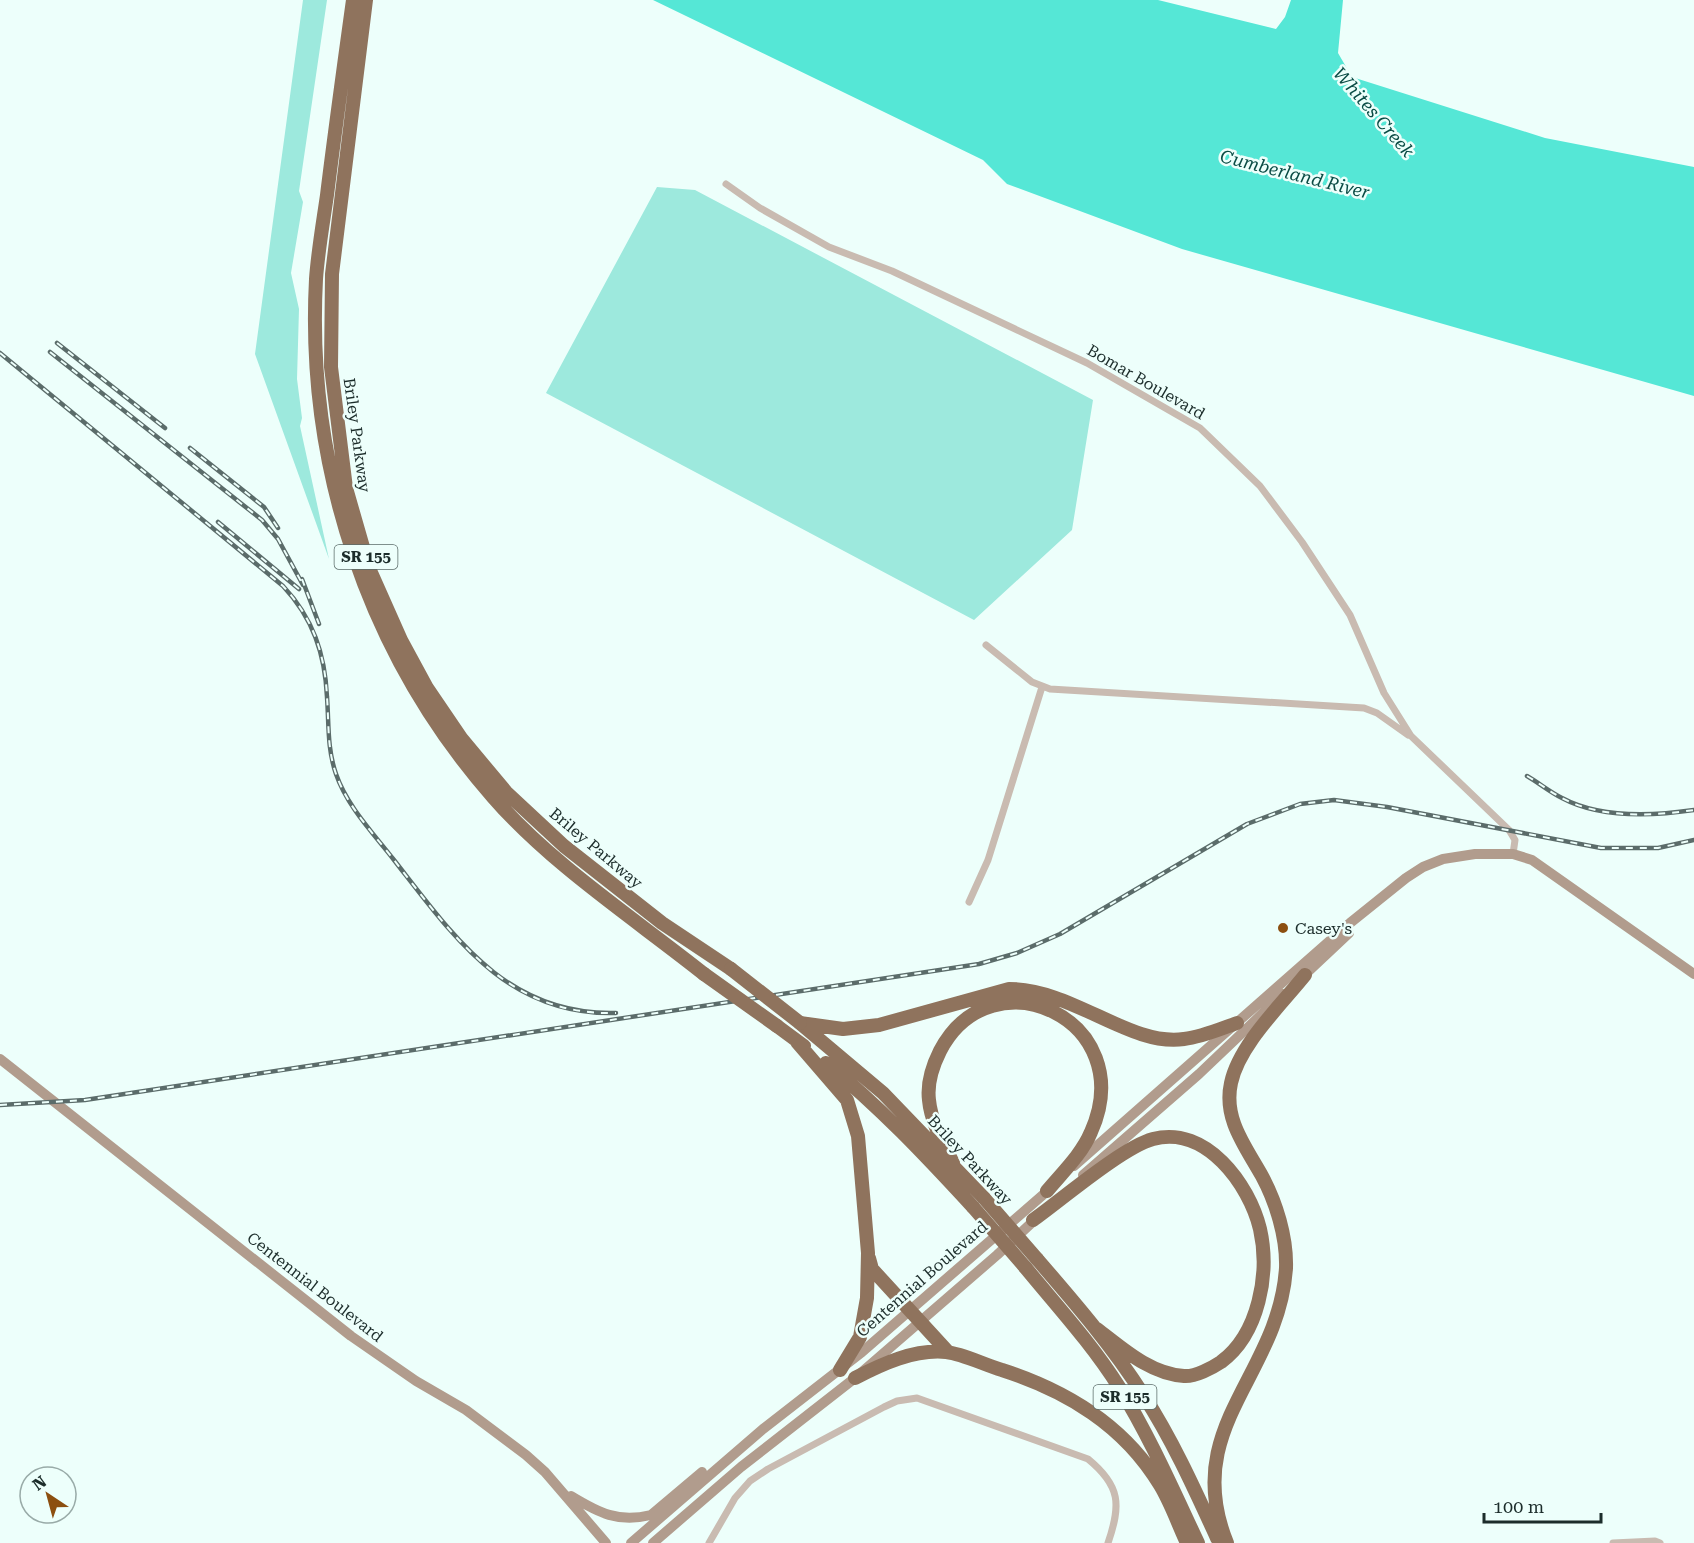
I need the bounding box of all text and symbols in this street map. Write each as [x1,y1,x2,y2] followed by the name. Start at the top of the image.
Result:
[1329,63,1419,161] water label: Whites Creek
[1218,145,1372,203] water label: Cumberland River
[1084,341,1208,423] street label: Bomar Boulevard
[340,377,375,494] street label: Briley Parkway
[334,545,398,569] road number: SR 155
[546,804,647,893] street label: Briley Parkway
[1295,919,1352,938] place label: Casey's
[1276,921,1290,935] marker: Casey's
[924,1111,1017,1209] street label: Briley Parkway
[853,1217,991,1341] street label: Centennial Boulevard
[243,1228,387,1346] street label: Centennial Boulevard
[1094,1385,1156,1409] road number: SR 155
[18,1465,78,1525] north arrow
[29,1472,50,1495] text: N
[1484,1486,1601,1524] scale bar
[1493,1496,1544,1517] text: 100 m

